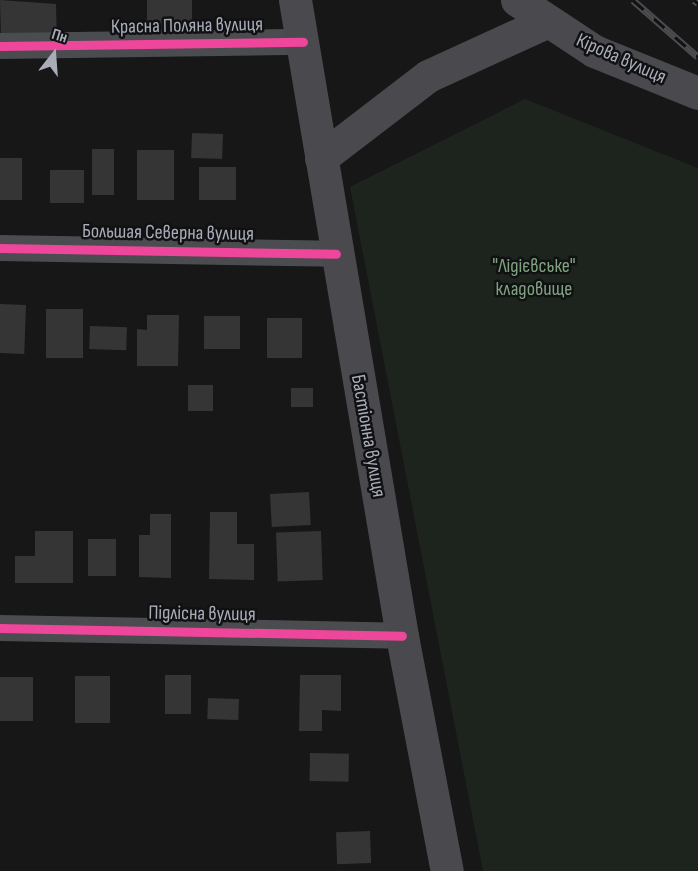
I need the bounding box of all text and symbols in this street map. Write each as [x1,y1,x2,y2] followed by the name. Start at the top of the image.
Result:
[111,13,263,39] street label: Красна Поляна вулиця
[24,24,84,84] north arrow
[49,25,70,48] text: Пн
[572,29,670,89] street label: Кірова вулиця
[82,220,254,246] street label: Большая Северна вулиця
[492,255,576,302] park label: "Лідієвське" кладовище
[345,373,391,499] street label: Бастіонна вулиця
[148,601,256,627] street label: Підлісна вулиця

